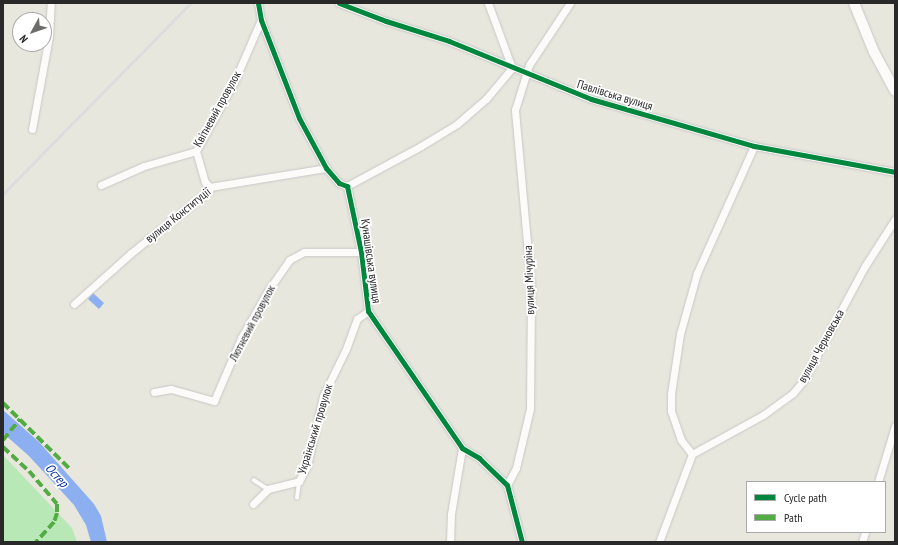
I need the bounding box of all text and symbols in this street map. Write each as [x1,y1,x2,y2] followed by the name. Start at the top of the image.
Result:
[12,12,52,52] north arrow
[16,32,31,46] text: N
[190,68,244,150] street label: Квітневий провулок
[575,77,655,113] street label: Павлівська вулиця
[142,184,214,246] street label: вулиця Конституції
[358,218,384,304] street label: Кунашівська вулиця
[521,245,537,315] street label: вулиця Мічуріна
[226,282,278,364] street label: Лютневий провулок
[795,307,847,385] street label: вулиця Черновська
[294,382,336,476] street label: Український провулок
[41,461,71,491] water label: Остер
[746,481,886,533] legend
[784,490,827,505] text: Cycle path
[784,510,802,525] text: Path

